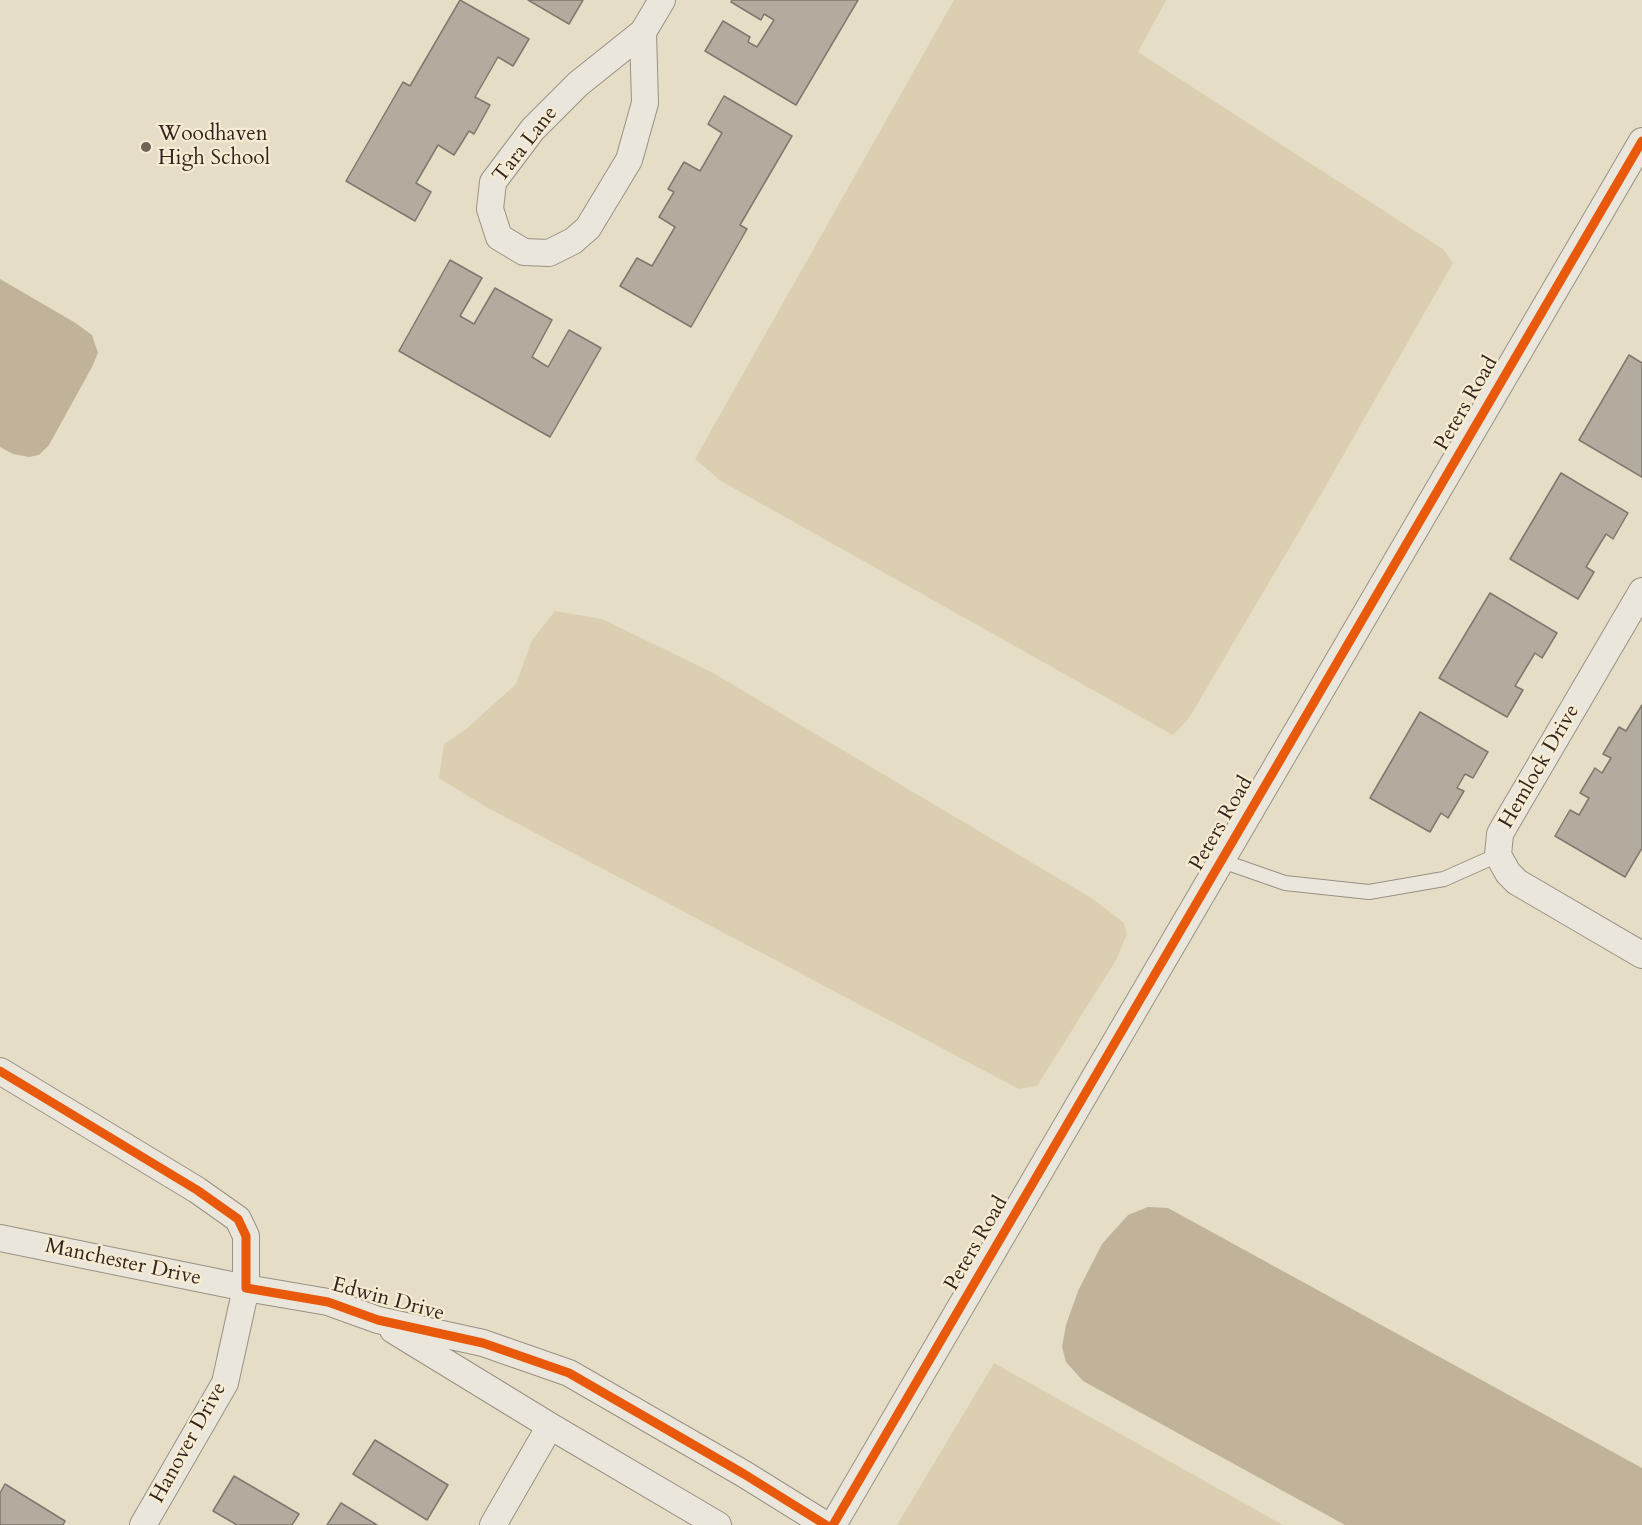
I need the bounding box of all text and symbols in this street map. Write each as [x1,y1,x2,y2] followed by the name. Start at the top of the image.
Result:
[488,102,564,188] street label: Tara Lane
[158,122,270,172] place label: Woodhaven High School
[139,140,153,154] marker: Woodhaven High School
[1430,352,1504,456] street label: Peters Road
[1494,701,1586,833] street label: Hemlock Drive
[1185,772,1259,876] street label: Peters Road
[940,1192,1014,1296] street label: Peters Road
[43,1234,203,1292] street label: Manchester Drive
[329,1273,447,1327] street label: Edwin Drive
[145,1378,233,1508] street label: Hanover Drive

